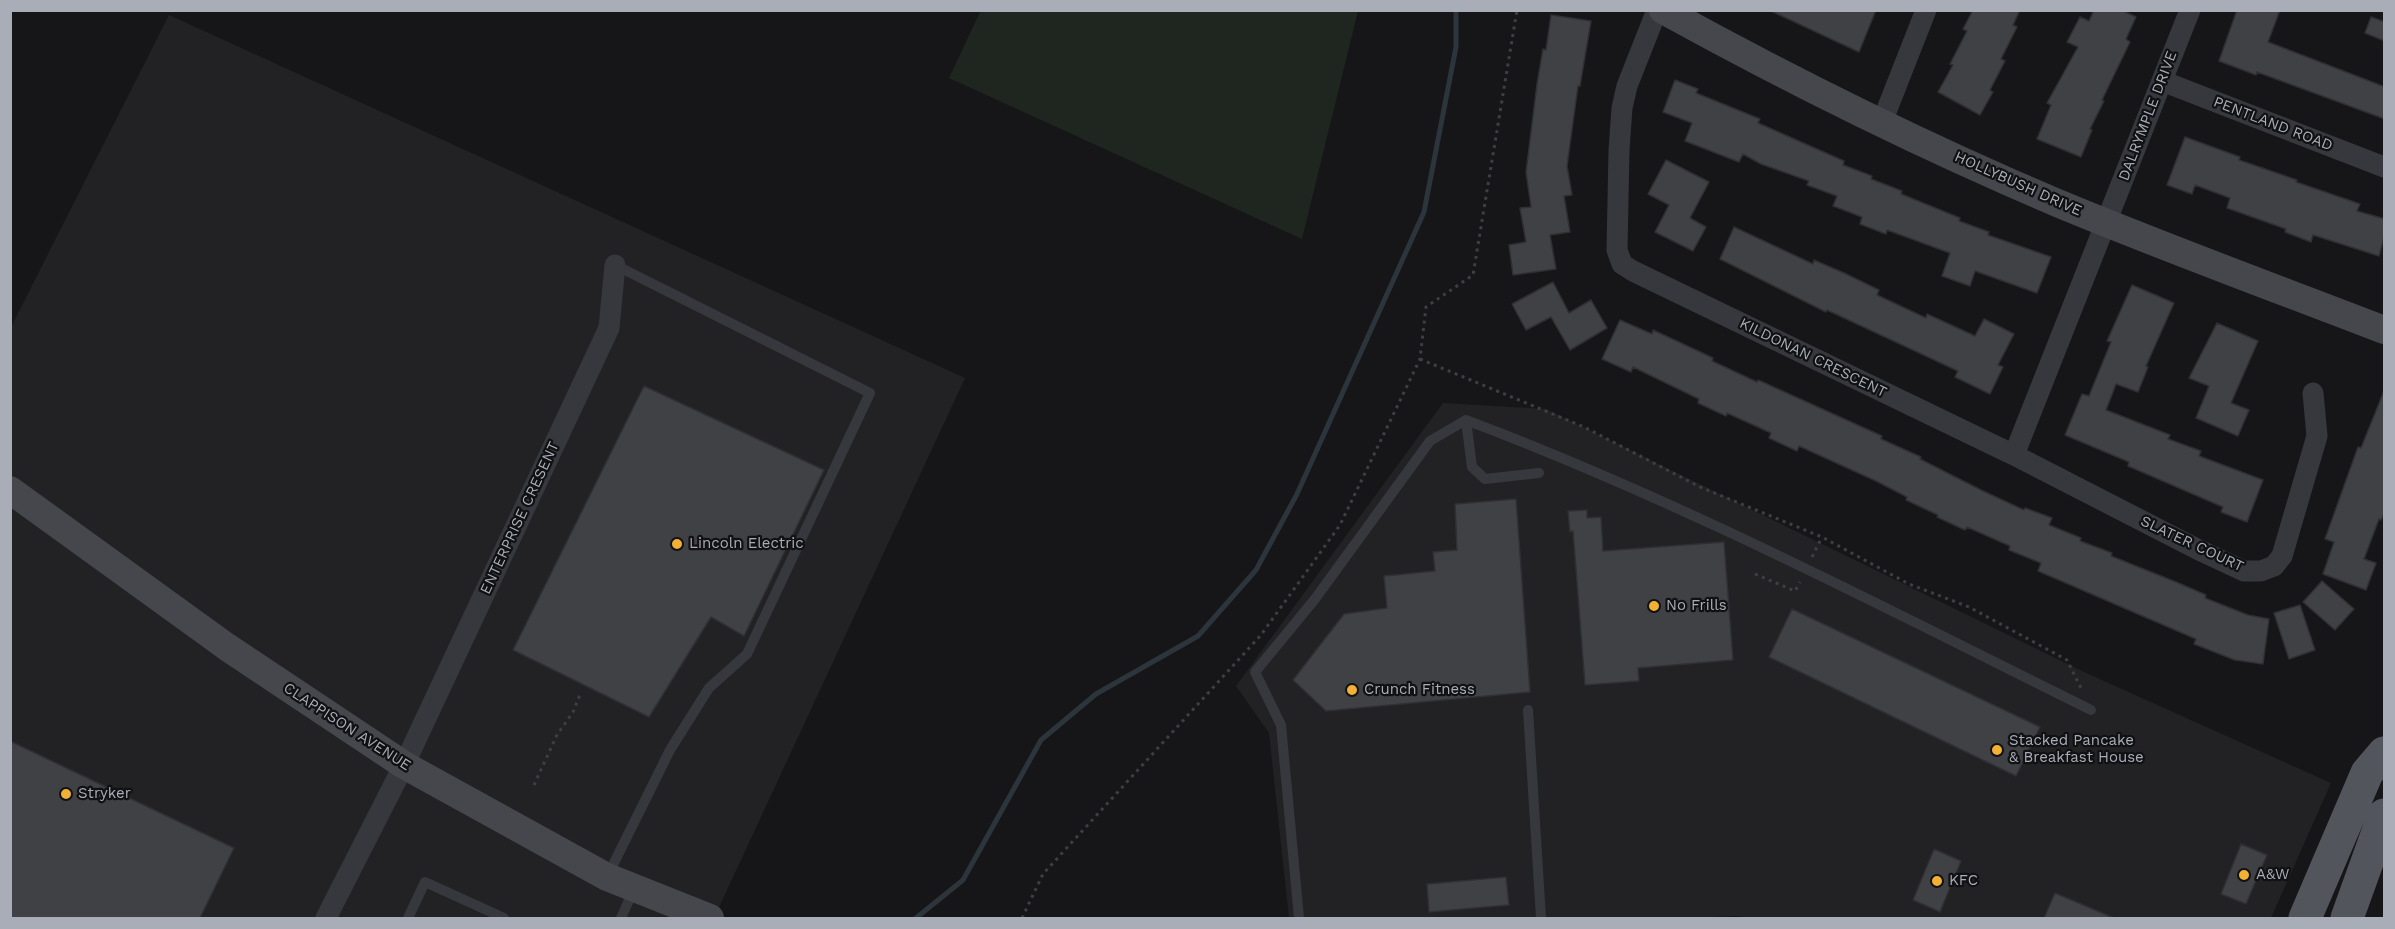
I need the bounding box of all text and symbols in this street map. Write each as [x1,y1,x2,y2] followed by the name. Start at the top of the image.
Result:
[2115,49,2181,183] street label: DALRYMPLE DRIVE
[2211,93,2335,155] street label: PENTLAND ROAD
[1952,148,2084,220] street label: HOLLYBUSH DRIVE
[1736,314,1890,402] street label: KILDONAN CRESCENT
[477,439,563,597] street label: ENTERPRISE CRESENT
[2138,512,2246,576] street label: SLATER COURT
[689,535,804,553] place label: Lincoln Electric
[670,537,684,551] marker: Lincoln Electric
[1666,597,1727,615] place label: No Frills
[1647,599,1661,613] marker: No Frills
[280,679,414,775] street label: CLAPPISON AVENUE
[1364,681,1475,699] place label: Crunch Fitness
[1345,683,1359,697] marker: Crunch Fitness
[2009,732,2144,767] place label: Stacked Pancake & Breakfast House
[1990,743,2004,757] marker: Stacked Pancake & Breakfast House
[78,785,131,803] place label: Stryker
[59,787,73,801] marker: Stryker
[2256,866,2289,884] place label: A&W
[2237,868,2251,882] marker: A&W
[1949,872,1978,890] place label: KFC
[1930,874,1944,888] marker: KFC

